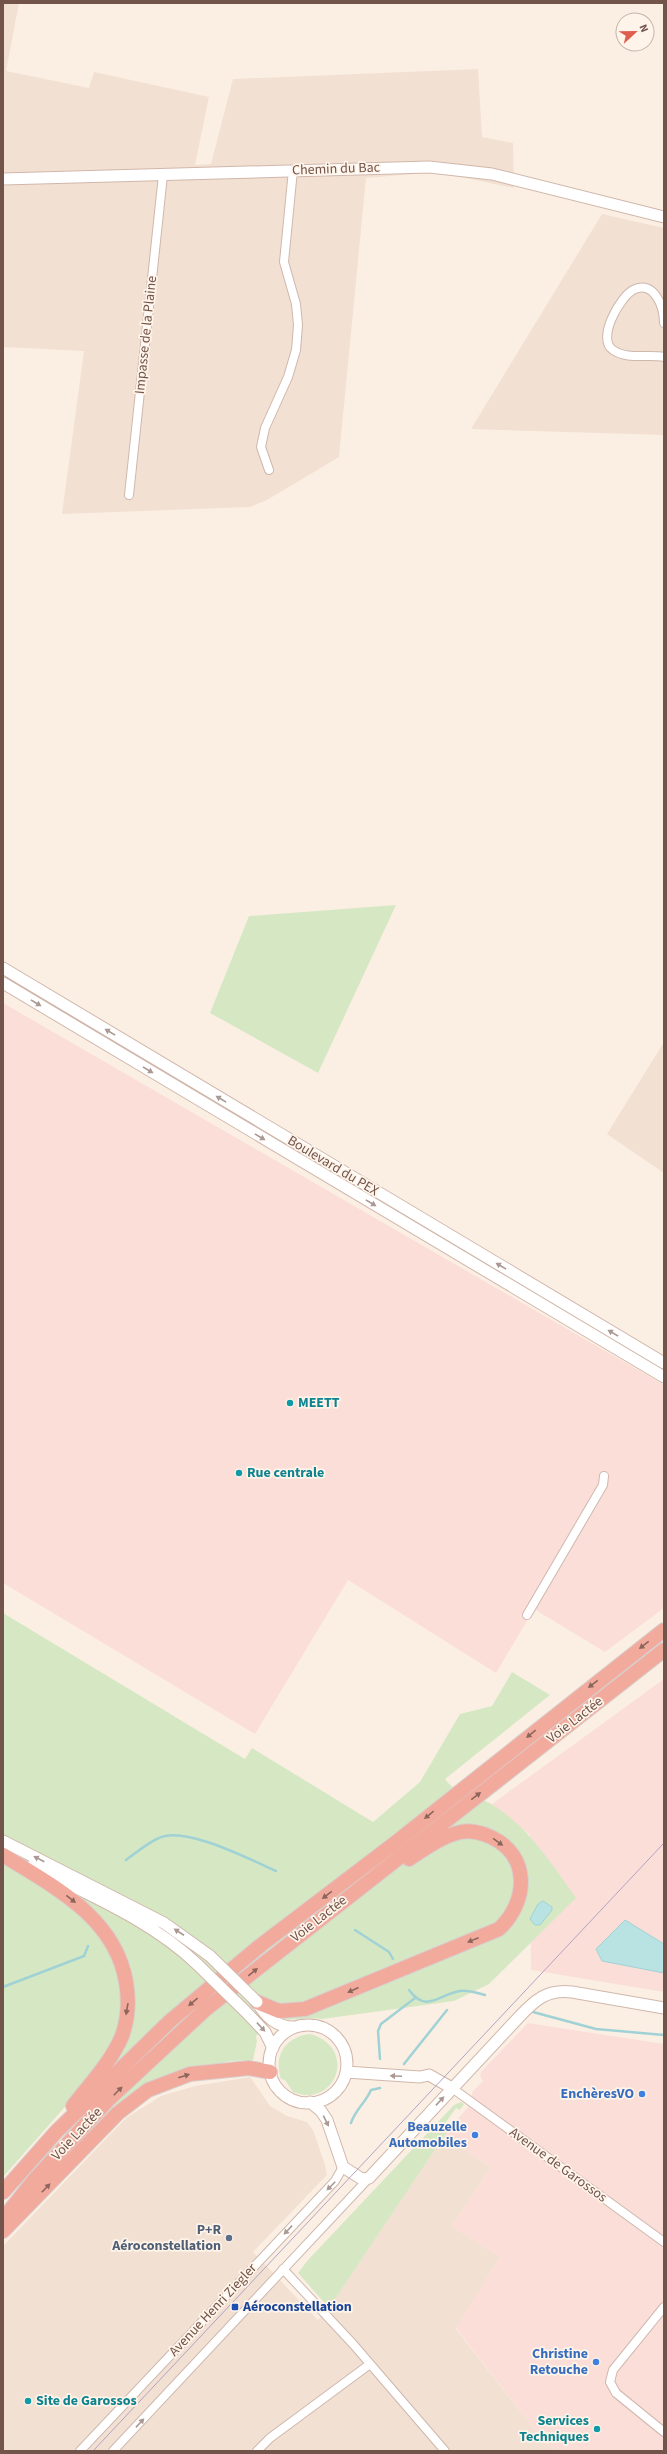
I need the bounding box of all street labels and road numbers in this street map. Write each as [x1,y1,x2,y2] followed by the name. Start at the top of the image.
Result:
[292,157,381,181] street label: Chemin du Bac
[130,275,162,395] street label: Impasse de la Plaine
[284,1131,382,1201] street label: Boulevard du PEX
[543,1692,607,1748] street label: Voie Lactée
[287,1891,351,1947] street label: Voie Lactée
[47,2103,107,2165] street label: Voie Lactée
[505,2123,611,2207] street label: Avenue de Garossos
[164,2259,262,2361] street label: Avenue Henri Ziegler

